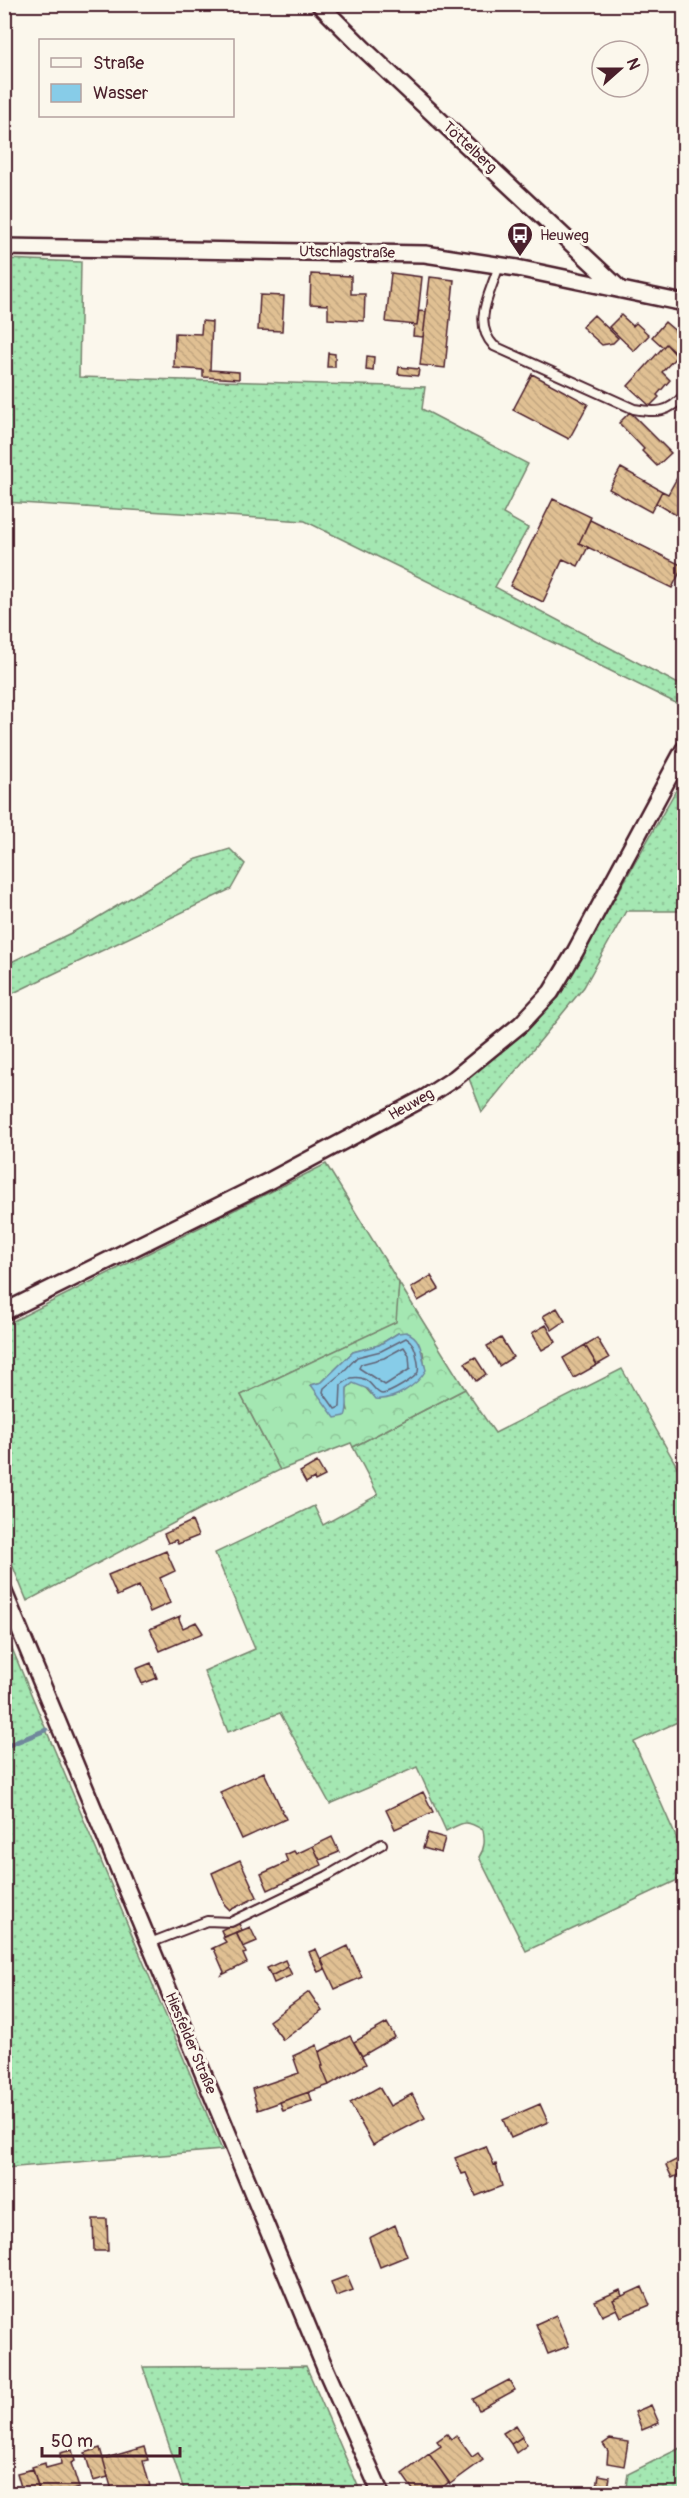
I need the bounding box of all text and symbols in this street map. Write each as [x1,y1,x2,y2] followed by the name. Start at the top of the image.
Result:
[39,39,234,117] legend
[590,39,650,99] north arrow
[93,52,144,75] text: Straße
[622,55,644,73] text: N
[93,82,149,105] text: Wasser
[439,117,501,177] street label: Töttelberg
[505,220,535,258] bus stop icon: Heuweg
[540,226,589,245] place label: Heuweg
[299,242,396,263] street label: Utschlagstraße
[385,1084,437,1125] street label: Heuweg
[161,1989,221,2097] street label: Hiesfelder Straße
[42,2420,180,2458] scale bar
[51,2430,93,2453] text: 50 m

